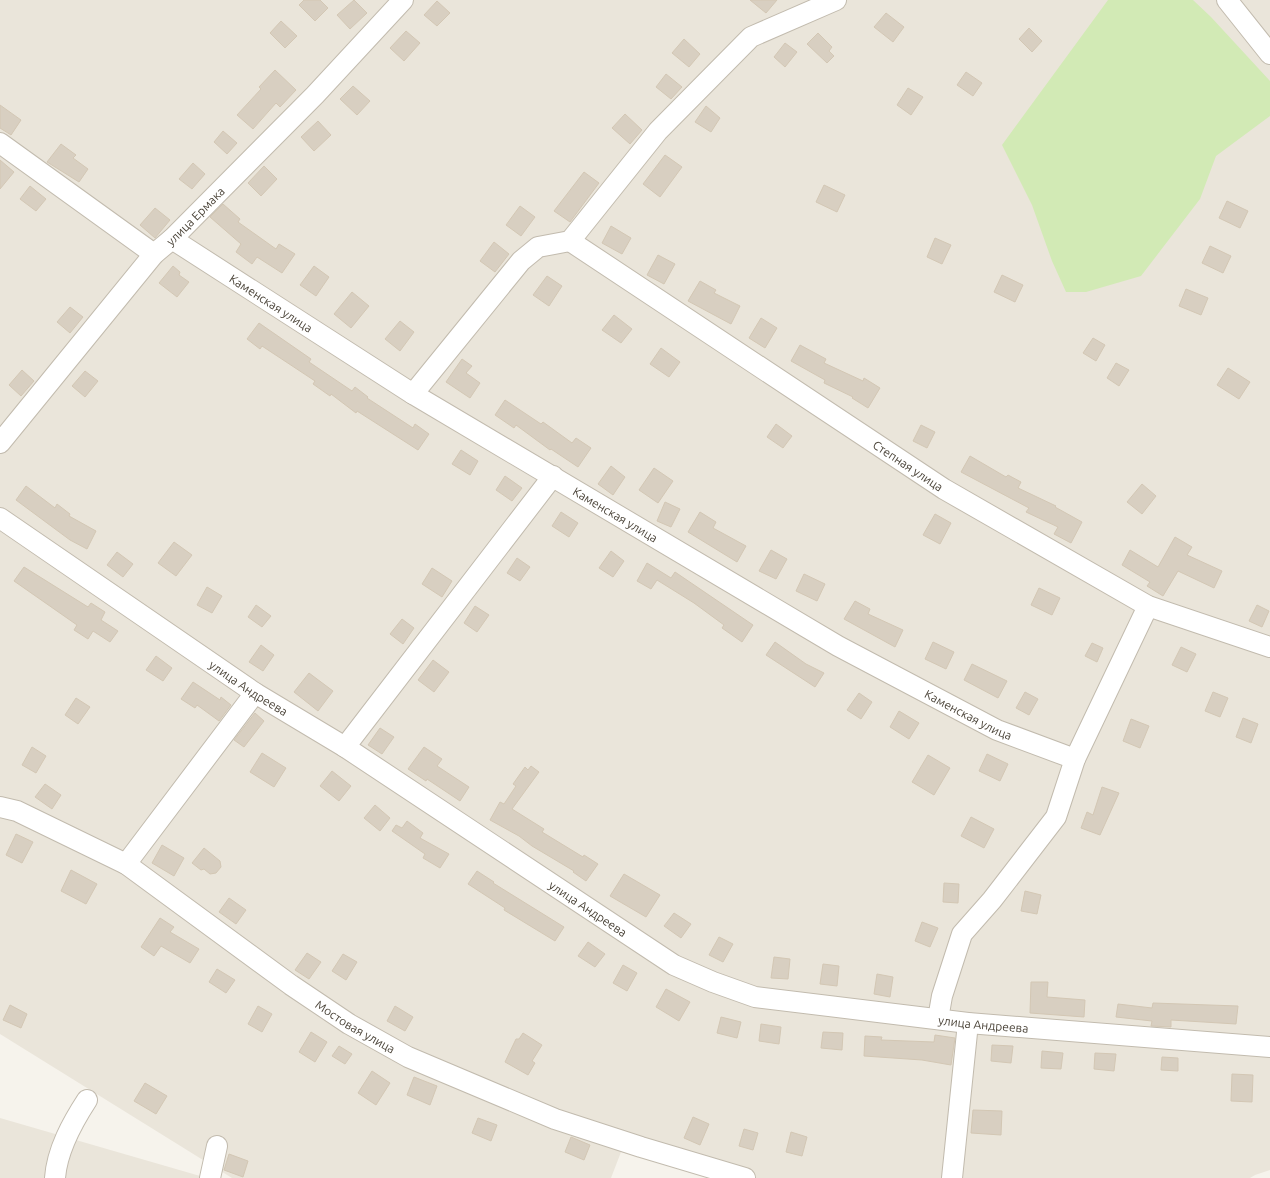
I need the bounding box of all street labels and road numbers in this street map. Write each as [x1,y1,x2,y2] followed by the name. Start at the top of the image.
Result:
[164,184,227,248] street label: улица Ермака
[227,271,315,334] street label: Каменская улица
[871,437,946,493] street label: Степная улица
[571,484,660,544] street label: Каменская улица
[207,657,290,718] street label: улица Андреева
[923,687,1014,741] street label: Каменская улица
[547,878,630,939] street label: улица Андреева
[313,997,398,1055] street label: Мостовая улица
[938,1013,1029,1034] street label: улица Андреева

